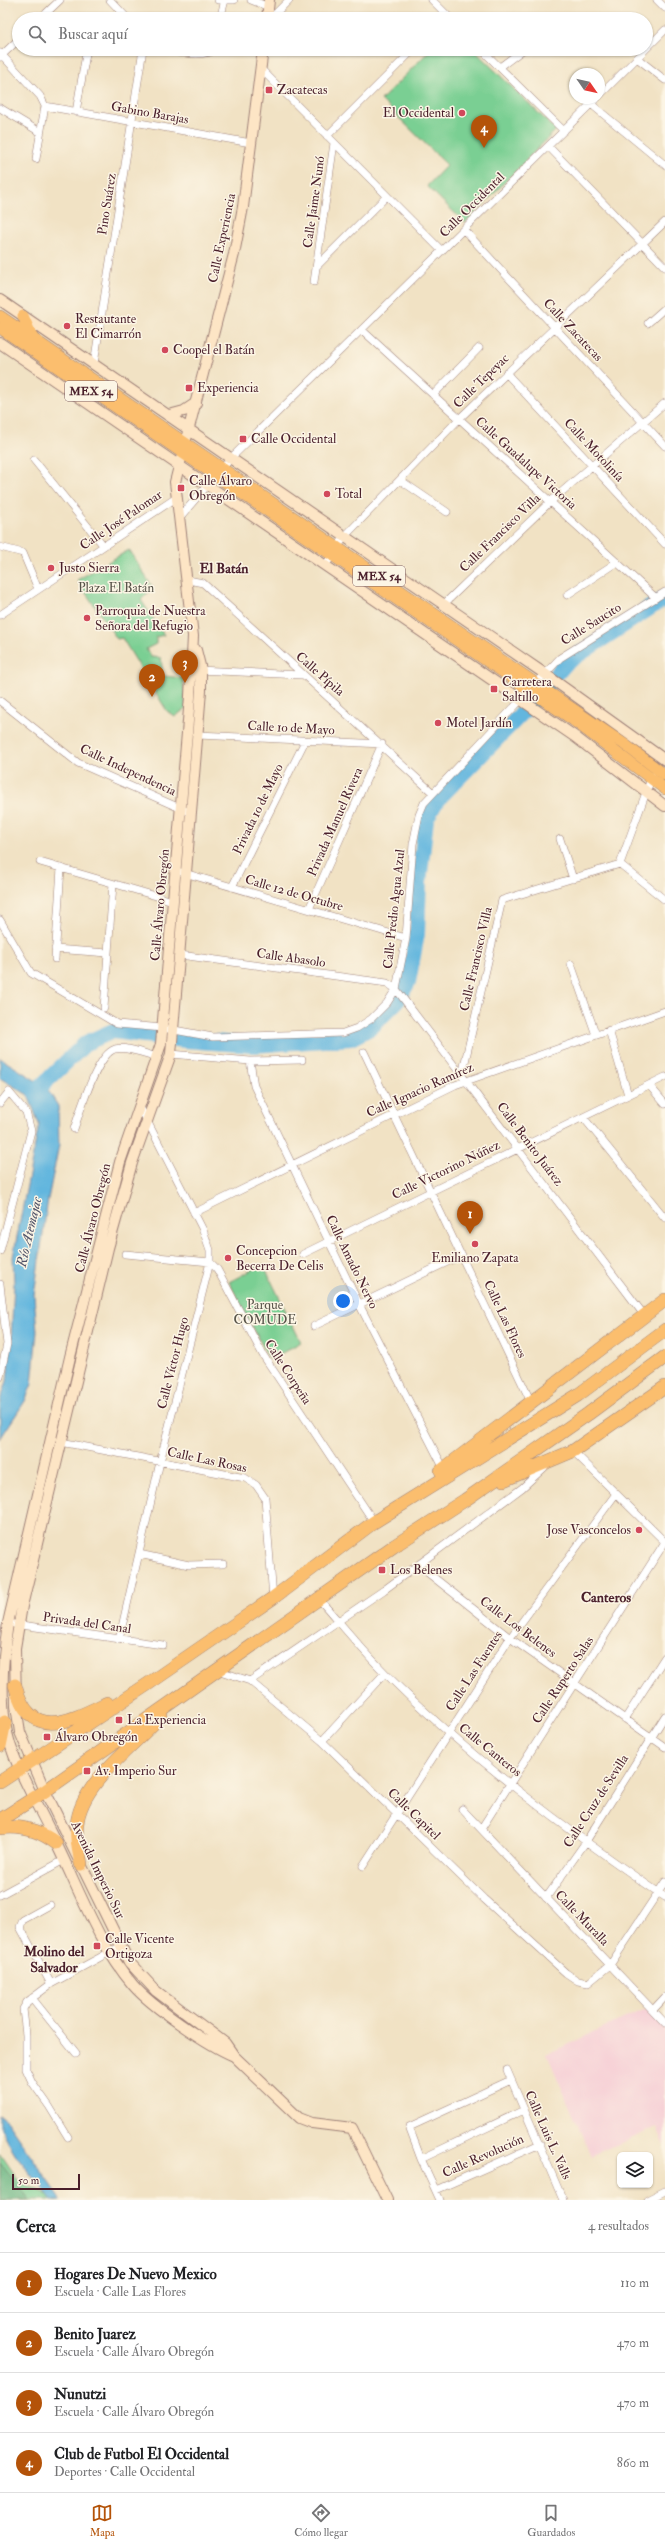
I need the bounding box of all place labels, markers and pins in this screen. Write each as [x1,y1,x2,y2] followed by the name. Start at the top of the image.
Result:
[277,82,328,98] place label: Zacatecas
[264,85,274,95] marker: Zacatecas
[383,105,455,121] place label: El Occidental
[457,108,467,118] marker: El Occidental
[471,115,497,148] pin: 4
[75,311,142,342] place label: Restautante El Cimarrón
[62,321,72,331] marker: Restautante El Cimarrón
[173,342,255,359] place label: Coopel el Batán
[160,345,170,355] marker: Coopel el Batán
[197,380,259,397] place label: Experiencia
[184,383,194,393] marker: Experiencia
[251,431,337,447] place label: Calle Occidental
[238,434,248,444] marker: Calle Occidental
[189,472,252,504] place label: Calle Álvaro Obregón
[176,483,186,493] marker: Calle Álvaro Obregón
[335,486,363,502] place label: Total
[322,489,332,499] marker: Total
[58,560,120,576] place label: Justo Sierra
[46,563,56,573] marker: Justo Sierra
[95,603,206,634] place label: Parroquia de Nuestra Señora del Refugio
[82,613,92,623] marker: Parroquia de Nuestra Señora del Refugio
[172,650,198,683] pin: 3
[139,664,165,697] pin: 2
[502,674,552,705] place label: Carretera Saltillo
[489,684,499,694] marker: Carretera Saltillo
[446,715,512,731] place label: Motel Jardín
[433,718,443,728] marker: Motel Jardín
[457,1201,483,1234] pin: 1
[470,1239,480,1249] marker: Emiliano Zapata
[236,1243,324,1274] place label: Concepcion Becerra De Celis
[431,1250,519,1267] place label: Emiliano Zapata
[223,1253,233,1263] marker: Concepcion Becerra De Celis
[545,1522,632,1538] place label: Jose Vasconcelos
[634,1525,644,1535] marker: Jose Vasconcelos
[390,1562,453,1578] place label: Los Belenes
[377,1565,387,1575] marker: Los Belenes
[127,1712,207,1729] place label: La Experiencia
[114,1715,124,1725] marker: La Experiencia
[54,1728,138,1745] place label: Álvaro Obregón
[42,1732,52,1742] marker: Álvaro Obregón
[94,1763,177,1780] place label: Av. Imperio Sur
[82,1766,92,1776] marker: Av. Imperio Sur
[105,1931,175,1962] place label: Calle Vicente Ortigoza
[92,1941,102,1951] marker: Calle Vicente Ortigoza

